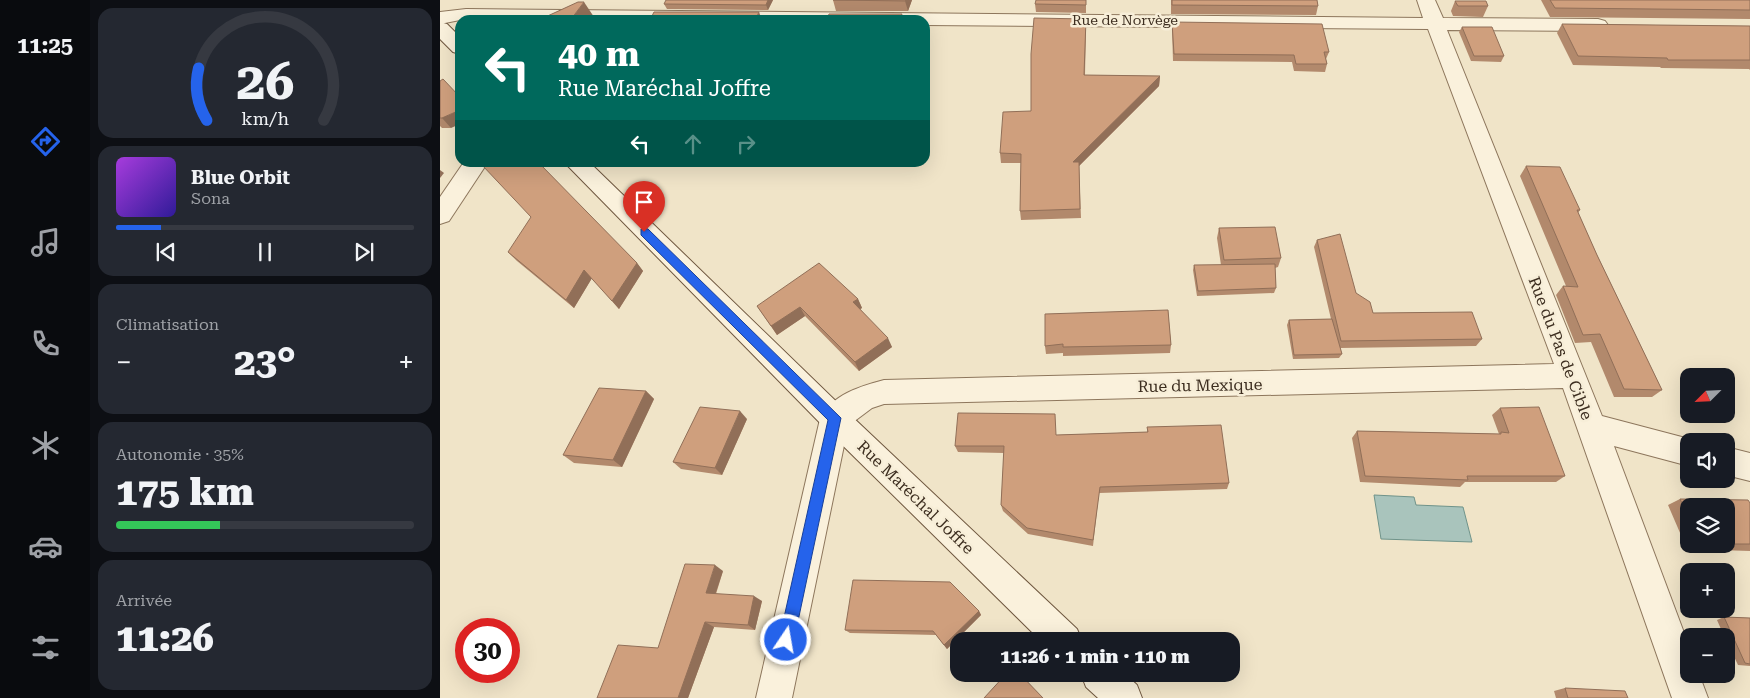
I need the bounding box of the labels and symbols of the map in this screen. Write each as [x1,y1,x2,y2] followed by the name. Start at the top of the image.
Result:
[1072,12,1178,28] street label: Rue de Norvège
[623,181,665,232] pin
[1524,274,1597,423] street label: Rue du Pas de Cible
[1680,368,1735,422] north arrow
[1137,375,1263,396] street label: Rue du Mexique
[853,437,978,558] street label: Rue Maréchal Joffre
[759,613,811,665] position arrow
[455,618,520,683] speed limit sign: 30

